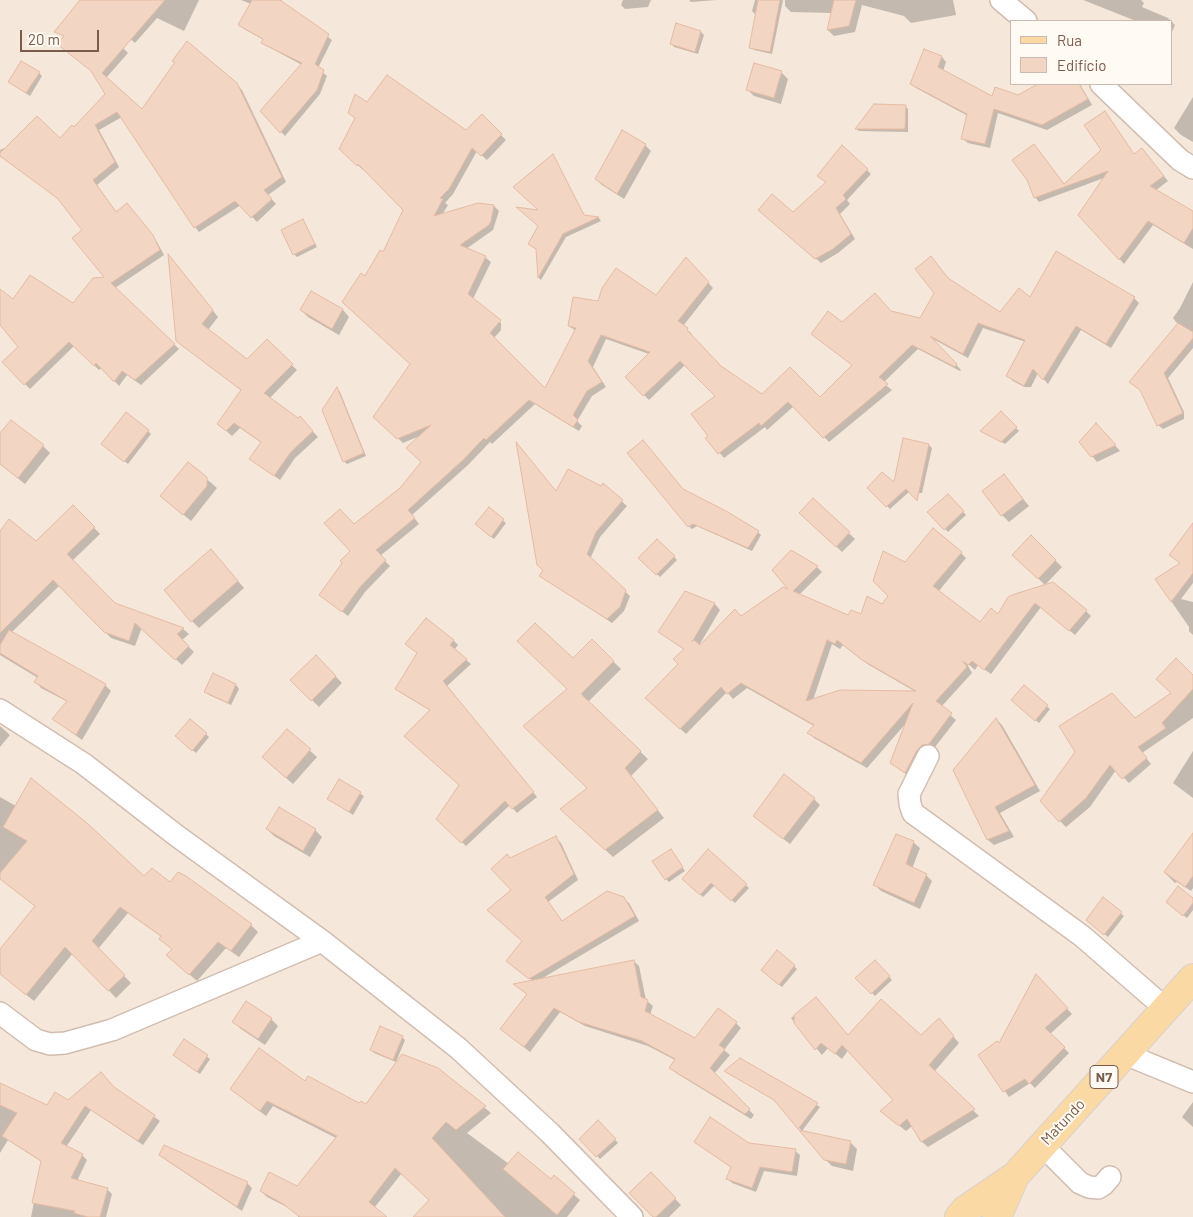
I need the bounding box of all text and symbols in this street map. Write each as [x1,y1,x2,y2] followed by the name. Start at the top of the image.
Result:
[22,20,101,52] scale bar
[1010,20,1173,85] legend
[28,30,60,48] text: 20 m
[1057,31,1082,49] text: Rua
[1057,56,1106,74] text: Edifício
[1090,1066,1118,1088] road number: N7
[1037,1095,1089,1149] street label: Matundo

